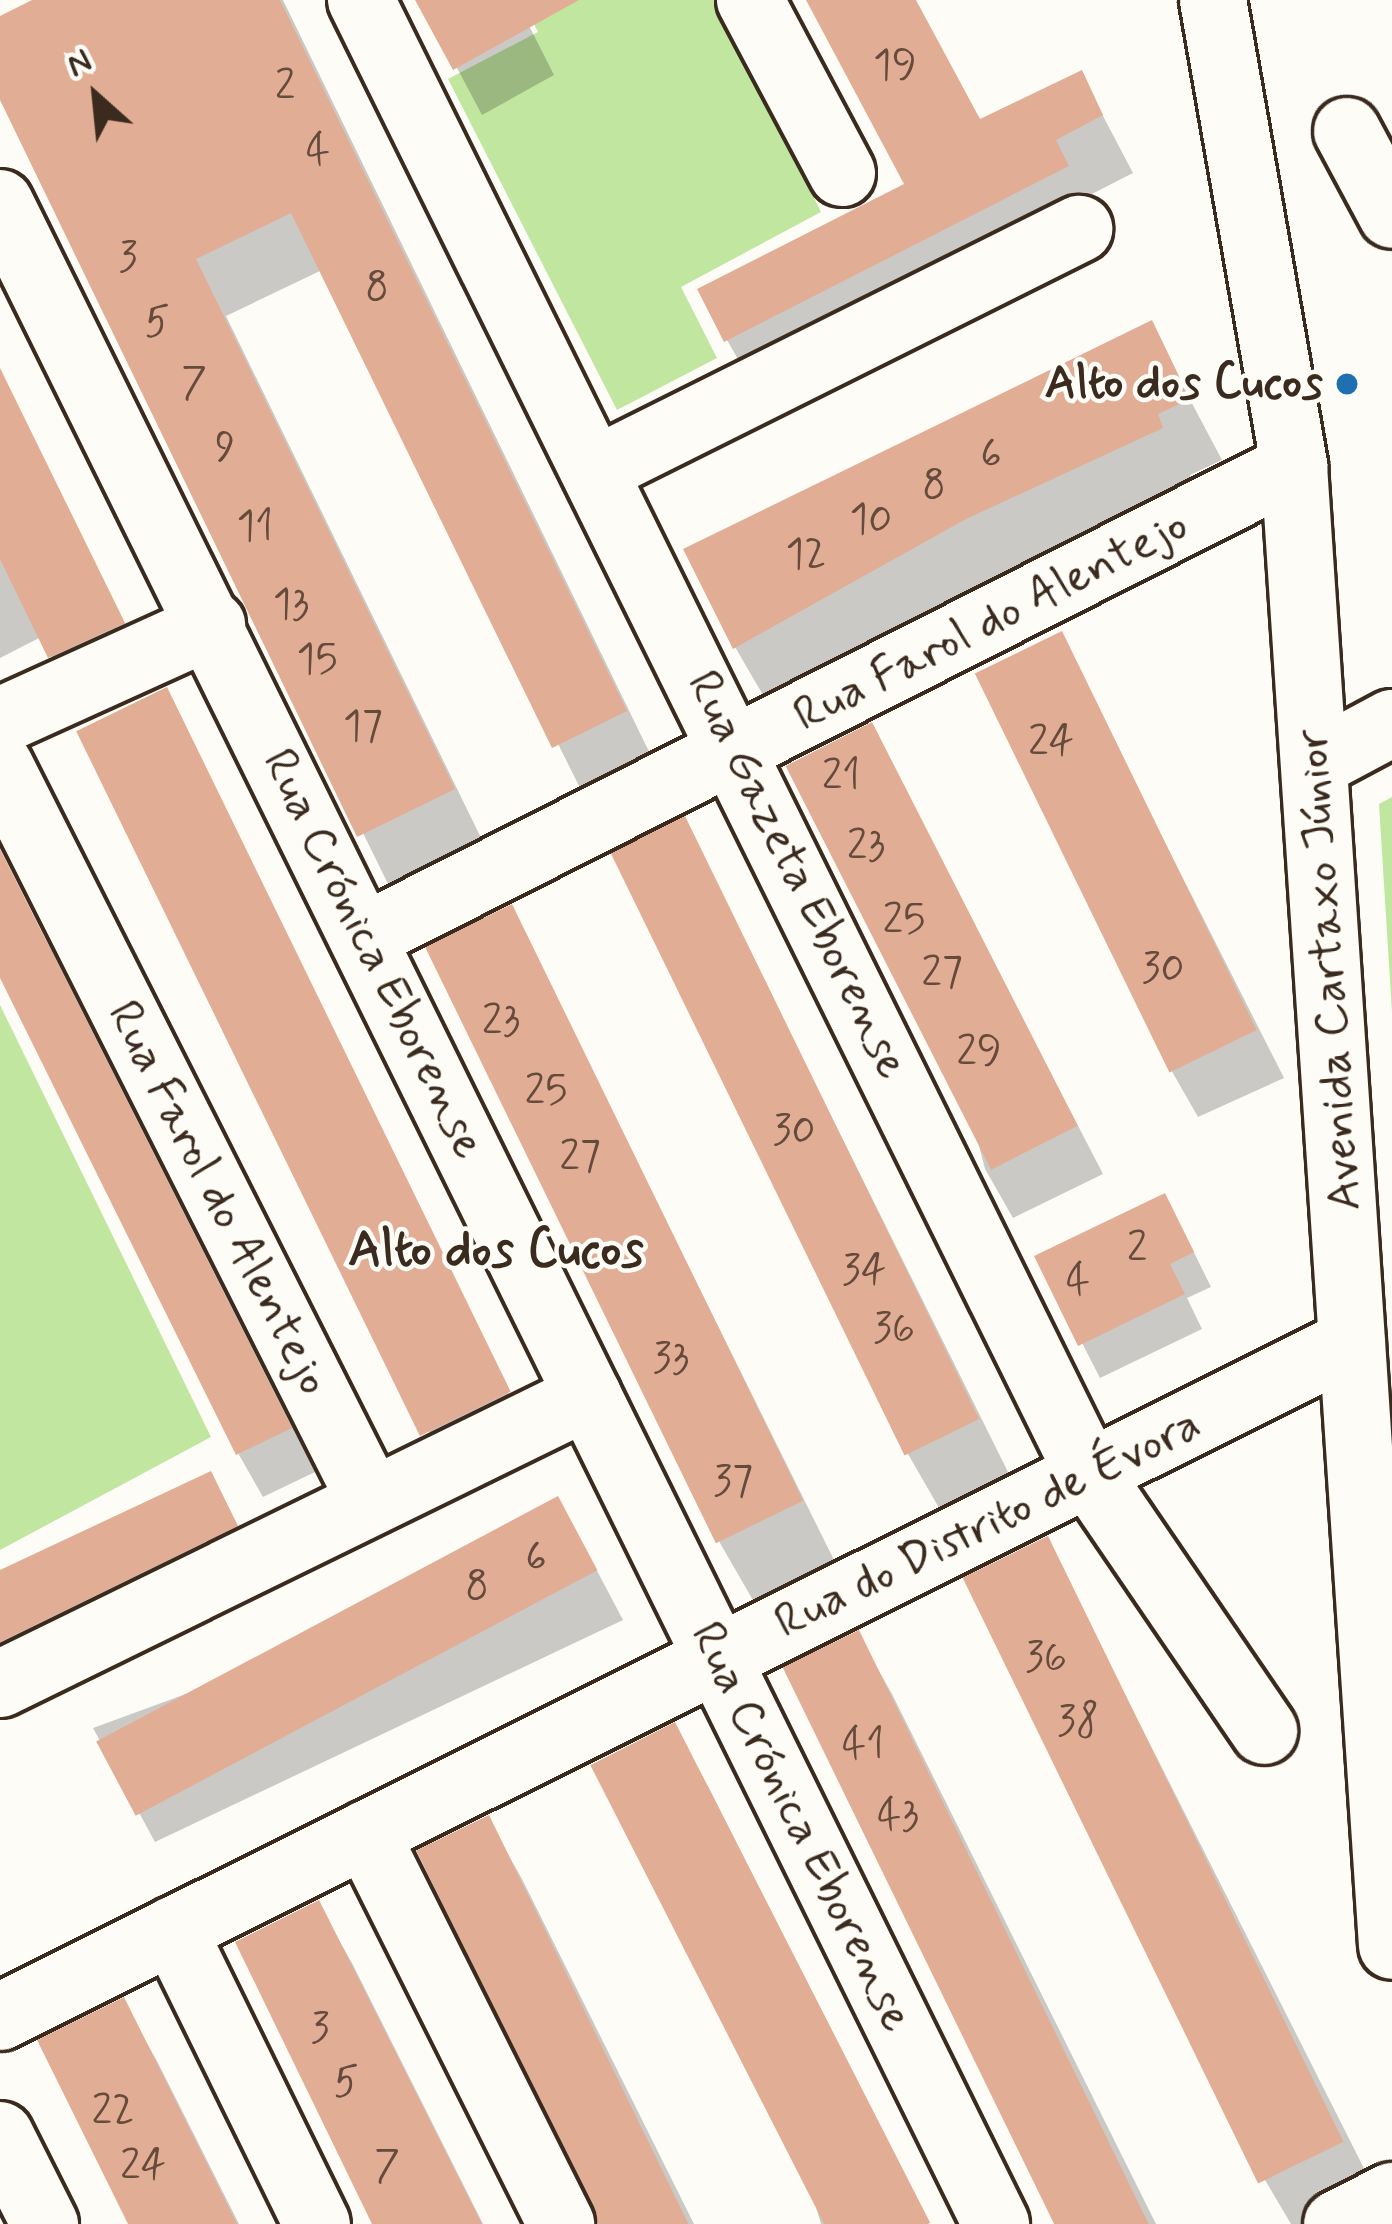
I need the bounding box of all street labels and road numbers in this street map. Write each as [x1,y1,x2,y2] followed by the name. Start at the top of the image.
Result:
[788,499,1194,743] street label: Rua Farol do Alentejo
[674,663,920,1087] street label: Rua Gazeta Eborense
[1284,728,1374,1212] street label: Avenida Cartaxo Júnior
[249,740,497,1168] street label: Rua Crónica Eborense
[96,995,340,1401] street label: Rua Farol do Alentejo
[765,1395,1211,1653] street label: Rua do Distrito de Évora
[677,1613,925,2041] street label: Rua Crónica Eborense

